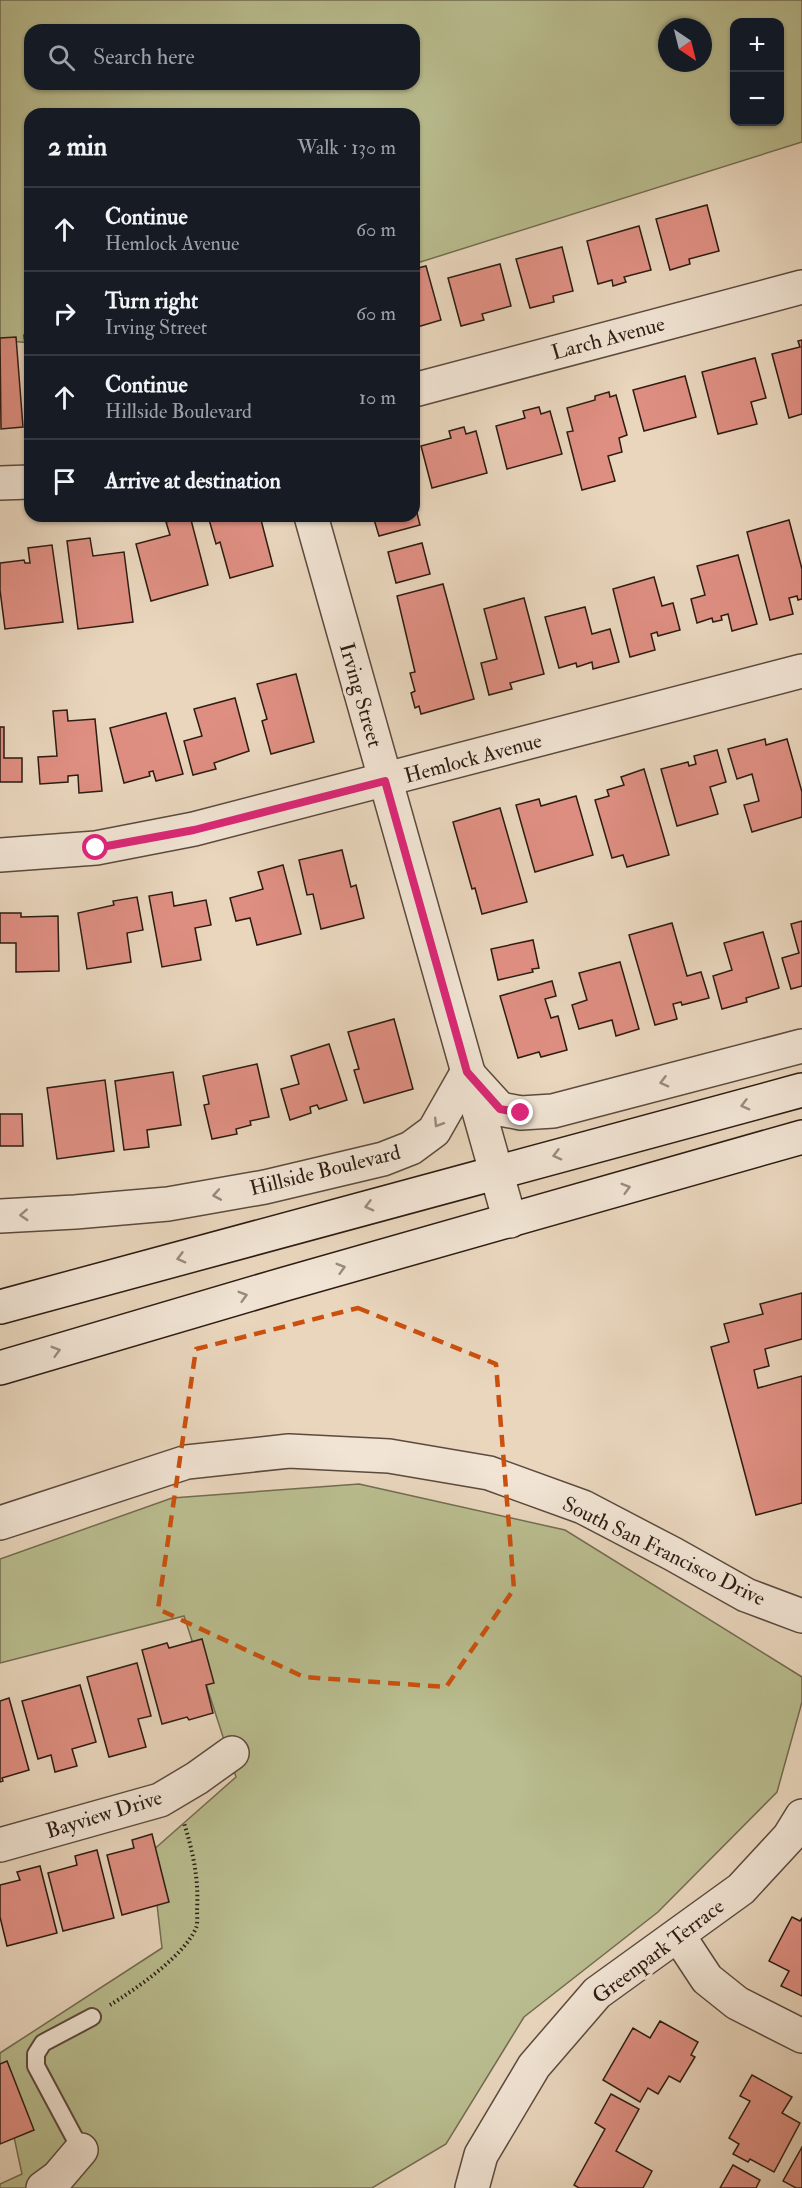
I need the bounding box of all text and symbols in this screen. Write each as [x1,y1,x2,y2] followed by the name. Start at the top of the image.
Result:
[658,18,712,72] north arrow
[730,18,784,126] map controls
[730,18,784,72] button: +
[24,24,420,90] search box
[45,41,78,74] icon: search
[93,43,195,71] text: Search here
[730,72,784,126] button: −
[48,131,107,163] text: 2 min
[297,135,396,160] text: Walk · 130 m
[105,203,188,231] text: Continue
[48,213,81,246] icon: ahead
[356,217,396,242] text: 60 m
[105,231,239,256] text: Hemlock Avenue
[105,287,198,315] text: Turn right
[48,297,81,330] icon: right
[356,301,396,326] text: 60 m
[548,310,668,367] street label: Larch Avenue
[105,315,207,340] text: Irving Street
[105,371,188,399] text: Continue
[48,381,81,414] icon: ahead
[359,385,396,410] text: 10 m
[105,399,252,424] text: Hillside Boulevard
[48,465,81,498] icon: arrive
[105,467,281,495] text: Arrive at destination
[333,640,388,751] street label: Irving Street
[401,727,545,790] street label: Hemlock Avenue
[82,834,108,860] route start
[659,1075,669,1088] one-way arrow
[741,1098,751,1110] one-way arrow
[507,1099,533,1125] route end
[433,1117,445,1127] one-way arrow
[247,1139,404,1202] street label: Hillside Boulevard
[552,1148,563,1160] one-way arrow
[620,1183,631,1195] one-way arrow
[213,1188,223,1201] one-way arrow
[364,1199,375,1211] one-way arrow
[19,1208,28,1221] one-way arrow
[176,1250,186,1263] one-way arrow
[335,1263,346,1275] one-way arrow
[237,1291,248,1303] one-way arrow
[50,1346,61,1358] one-way arrow
[558,1491,770,1612] street label: South San Francisco Drive
[43,1784,166,1845] street label: Bayview Drive
[587,1893,730,2010] street label: Greenpark Terrace

